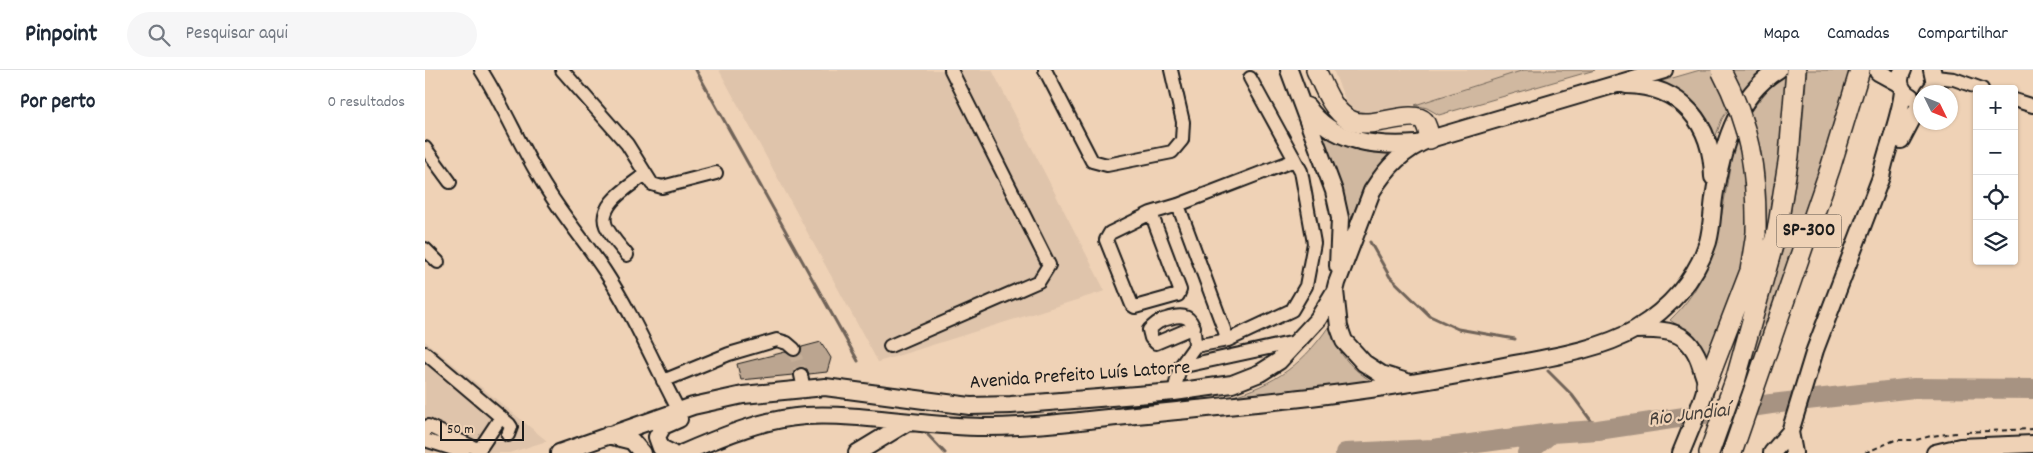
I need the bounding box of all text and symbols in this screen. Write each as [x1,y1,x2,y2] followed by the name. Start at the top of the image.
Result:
[127,12,477,57] search box
[25,18,97,52] text: Pinpoint
[145,21,173,49] icon: search
[185,21,288,48] text: Pesquisar aqui
[1763,22,1799,47] text: Mapa
[1827,22,1890,47] text: Camadas
[1918,22,2008,47] text: Compartilhar
[1913,85,1958,130] north arrow
[1973,85,2018,265] map controls
[1973,85,2018,130] button: +
[20,88,95,118] text: Por perto
[327,91,405,114] text: 0 resultados
[1973,130,2018,175] button: −
[1973,175,2018,220] button: locate
[1777,214,1841,248] road number: SP-300
[1973,220,2018,265] button: layers
[969,354,1191,398] street label: Avenida Prefeito Luís Latorre
[1646,395,1737,436] water label: Rio Jundiaí
[440,418,524,441] scale bar
[447,420,474,440] text: 50 m

